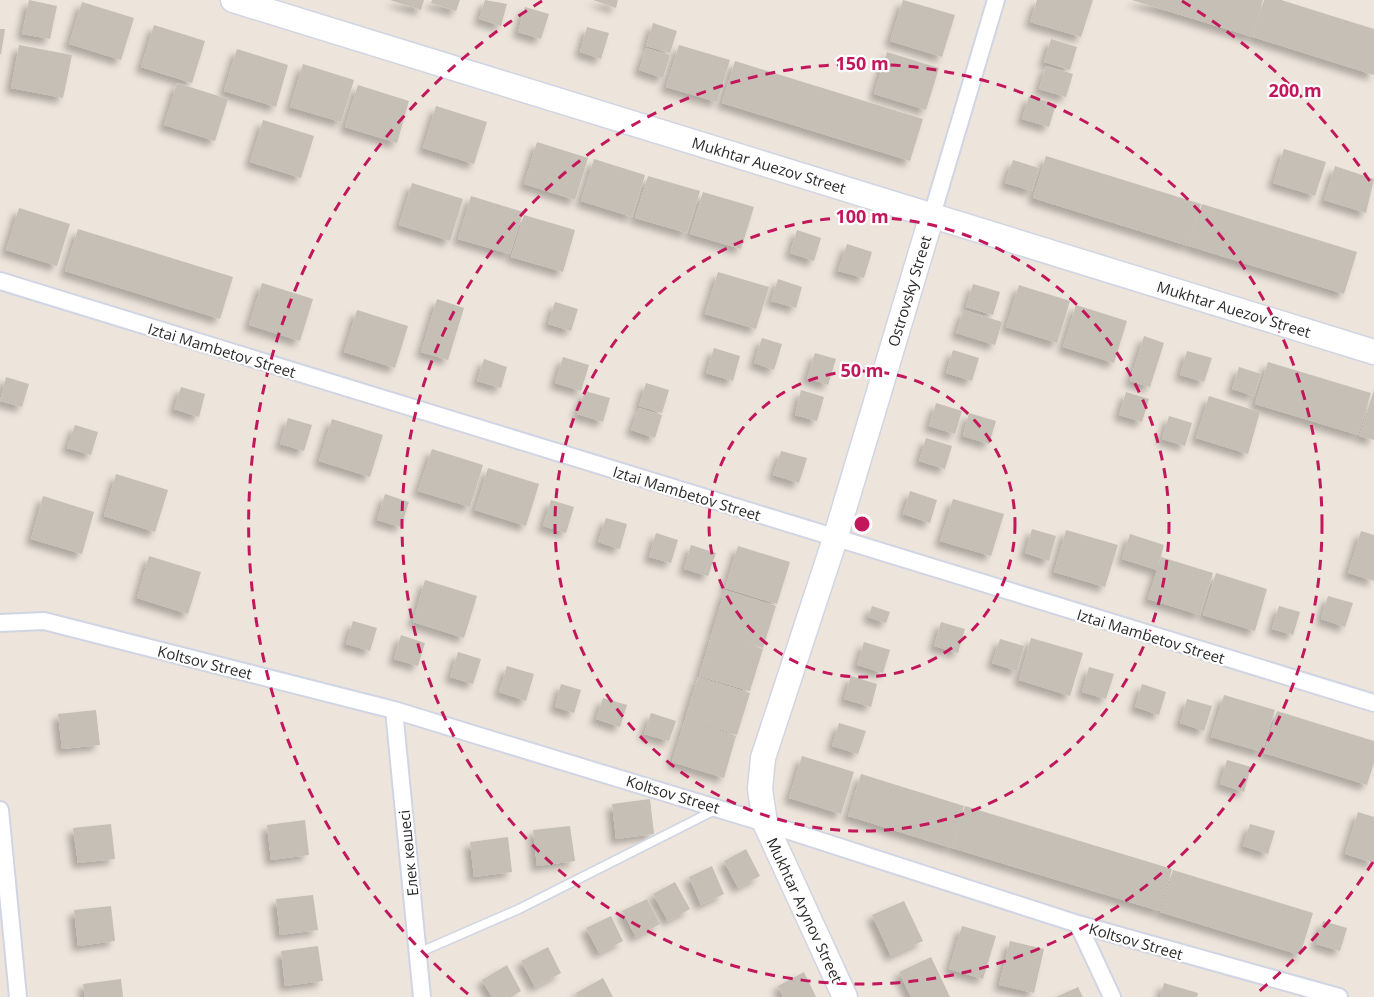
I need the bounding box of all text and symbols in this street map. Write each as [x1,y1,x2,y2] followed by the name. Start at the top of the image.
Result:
[835,51,889,75] text: 150 m
[1268,78,1322,102] text: 200 m
[690,132,848,198] street label: Mukhtar Auezov Street
[835,204,889,228] text: 100 m
[883,233,935,349] street label: Ostrovsky Street
[1155,276,1313,342] street label: Mukhtar Auezov Street
[146,318,298,382] street label: Iztai Mambetov Street
[841,358,883,382] text: 50 m
[611,461,763,525] street label: Iztai Mambetov Street
[852,514,872,534] centre of rings
[1075,604,1227,668] street label: Iztai Mambetov Street
[156,641,254,683] street label: Koltsov Street
[624,770,722,818] street label: Koltsov Street
[394,809,422,897] street label: Елек көшесі
[763,834,847,986] street label: Mukhtar Arynov Street
[1087,918,1185,964] street label: Koltsov Street

